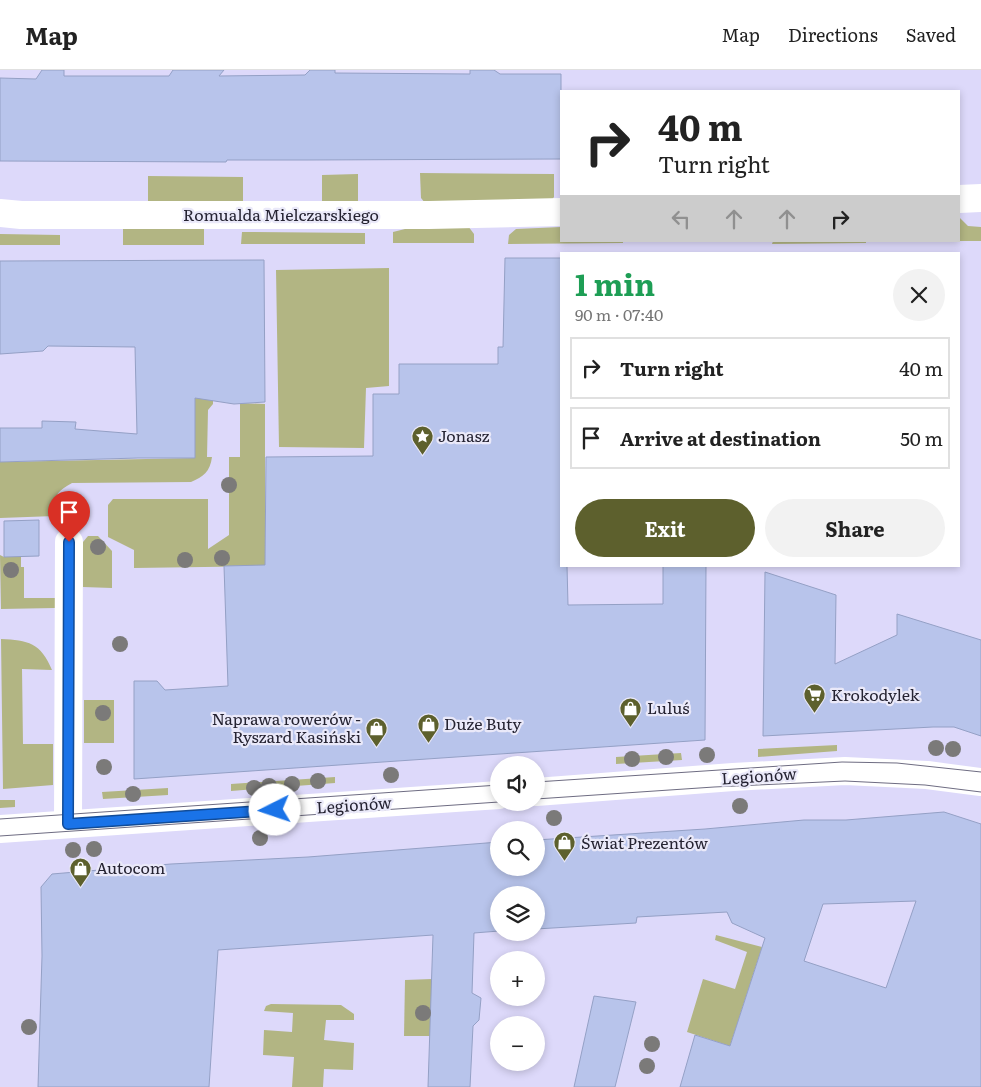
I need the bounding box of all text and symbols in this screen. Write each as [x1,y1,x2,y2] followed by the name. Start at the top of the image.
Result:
[25,17,78,52] text: Map
[722,21,760,48] text: Map
[788,21,878,48] text: Directions
[906,21,956,48] text: Saved
[658,100,743,152] text: 40 m
[575,110,640,175] icon: right
[658,147,770,180] text: Turn right
[183,202,379,226] street label: Romualda Mielczarskiego
[667,205,695,233] icon: left
[720,205,748,233] icon: ahead
[773,205,801,233] icon: ahead
[826,205,854,233] icon: right
[575,261,655,305] text: 1 min
[893,269,945,321] button: close
[575,302,663,326] text: 90 m · 07:40
[577,354,605,382] icon: right
[620,354,724,382] text: Turn right
[899,354,943,382] text: 40 m
[438,423,490,447] place label: Jonasz
[410,424,434,455] place icon: Jonasz
[577,424,605,452] icon: arrive
[620,424,821,452] text: Arrive at destination
[900,424,943,452] text: 50 m
[48,491,90,542] pin
[55,498,83,526] icon: arrive
[575,499,755,557] button: Exit
[765,499,945,557] button: Share
[831,682,920,706] place label: Krokodylek
[803,683,827,714] supermarket icon: Krokodylek
[647,695,690,719] place label: Luluś
[619,696,643,727] shop icon: Luluś
[212,706,361,748] place label: Naprawa rowerów - Ryszard Kasiński
[444,711,522,735] place label: Duże Buty
[416,712,440,743] shop icon: Duże Buty
[365,716,389,747] shop icon: Naprawa rowerów - Ryszard Kasiński
[490,756,545,1071] map controls
[490,756,545,811] button: sound
[720,760,798,790] street label: Legionów
[248,783,300,835] position arrow
[315,789,393,819] street label: Legionów
[490,821,545,876] button: search
[581,830,708,854] place label: Świat Prezentów
[553,831,577,862] shop icon: Świat Prezentów
[96,855,166,879] place label: Autocom
[68,856,92,887] shop icon: Autocom
[490,886,545,941] button: layers
[490,951,545,1006] button: +
[490,1016,545,1071] button: −

